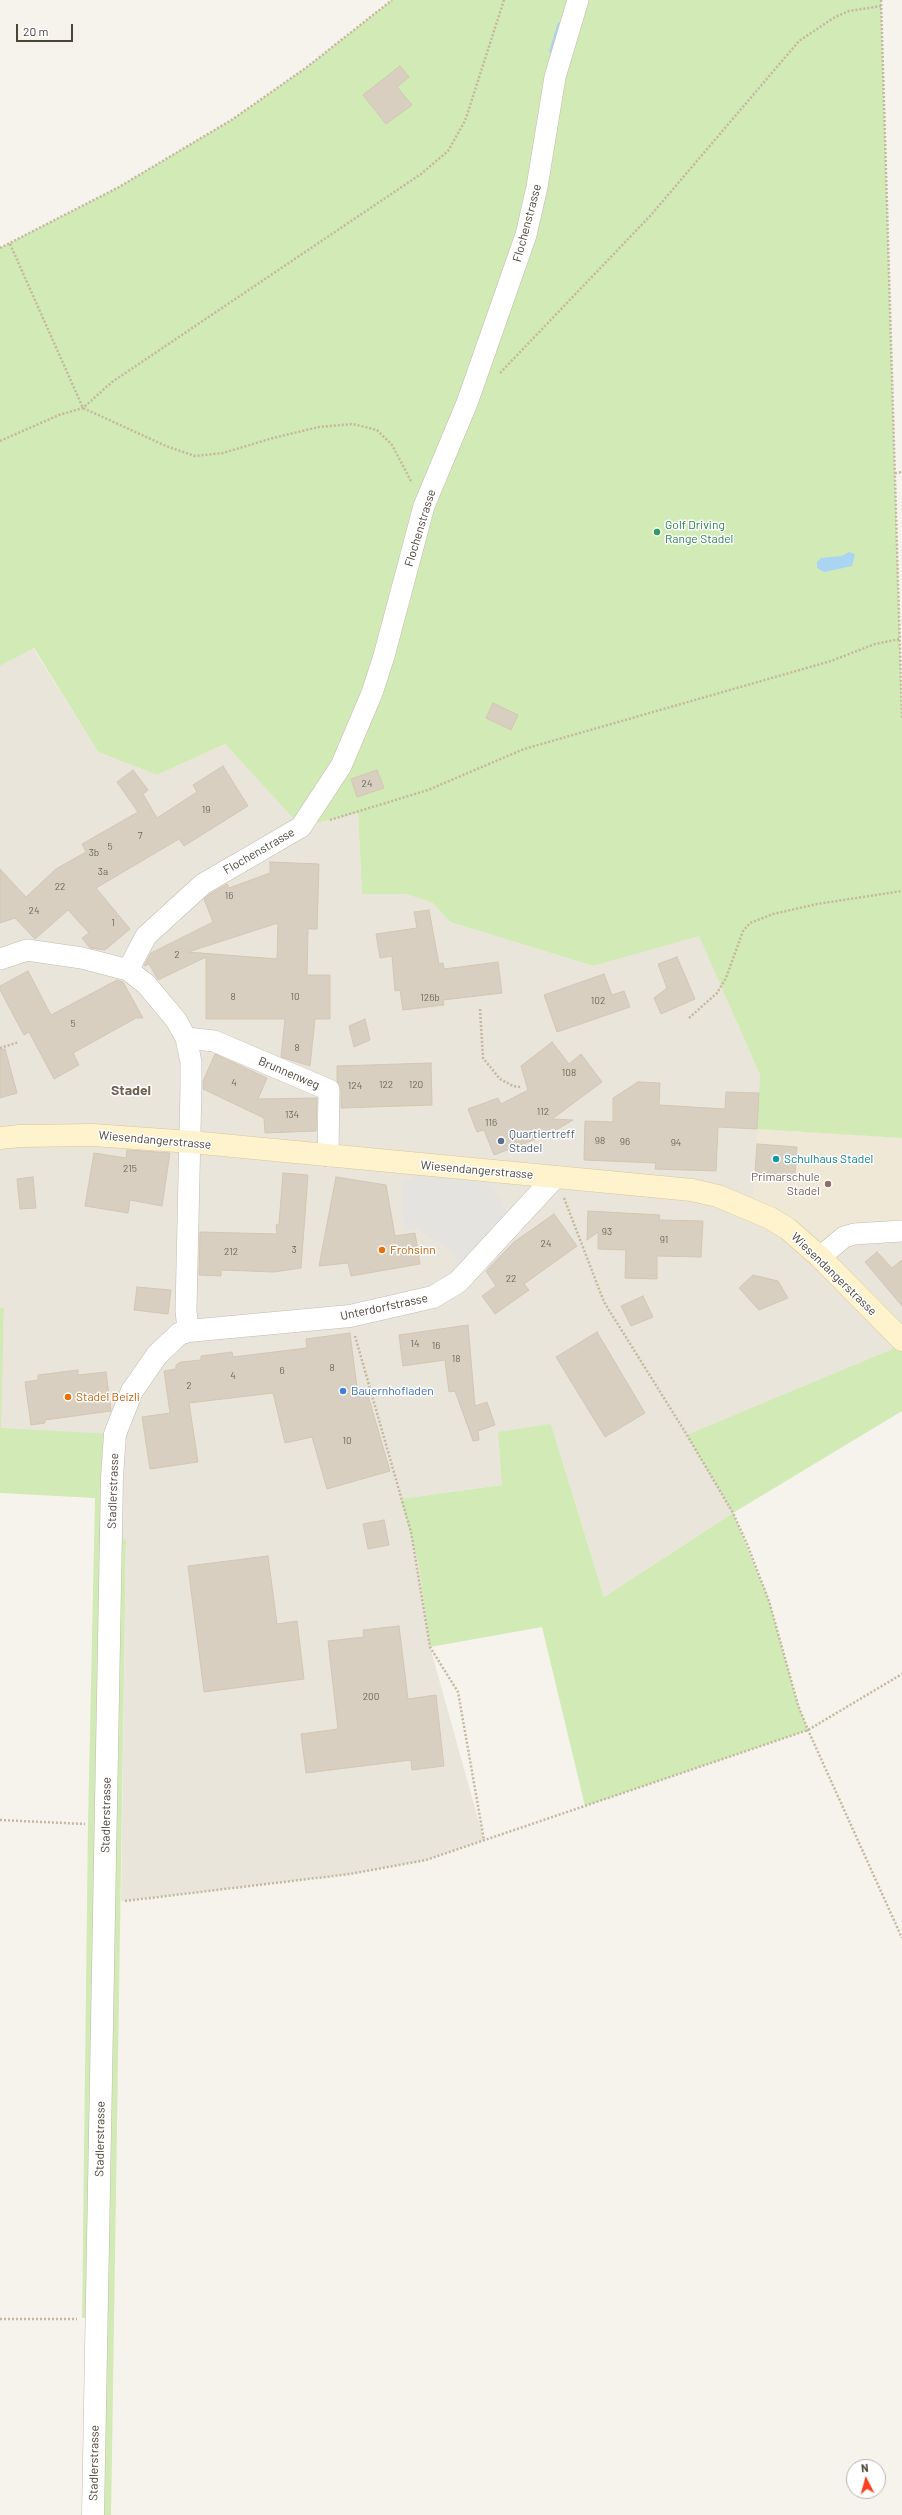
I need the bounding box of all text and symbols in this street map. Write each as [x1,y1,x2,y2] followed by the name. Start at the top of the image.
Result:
[18,16,75,42] scale bar
[23,24,49,38] text: 20 m
[510,183,544,263] street label: Flochenstrasse
[401,488,439,568] street label: Flochenstrasse
[665,518,733,546] place label: Golf Driving Range Stadel
[652,527,662,537] marker: Golf Driving Range Stadel
[362,778,372,790] house number: 24
[202,804,210,816] house number: 19
[221,825,297,877] street label: Flochenstrasse
[138,830,142,842] house number: 7
[107,841,113,853] house number: 5
[89,847,99,859] house number: 3b
[98,866,108,878] house number: 3a
[55,881,65,893] house number: 22
[225,890,233,902] house number: 16
[29,905,39,917] house number: 24
[111,917,115,929] house number: 1
[174,949,180,961] house number: 2
[230,991,236,1003] house number: 8
[290,991,300,1003] house number: 10
[420,992,440,1004] house number: 126b
[591,995,605,1007] house number: 102
[70,1018,76,1030] house number: 5
[294,1042,300,1054] house number: 8
[256,1054,322,1092] street label: Brunnenweg
[562,1067,576,1079] house number: 108
[231,1077,237,1089] house number: 4
[379,1079,393,1091] house number: 122
[409,1079,423,1091] house number: 120
[348,1080,362,1092] house number: 124
[111,1082,151,1098] district label: Stadel
[537,1106,549,1118] house number: 112
[285,1109,299,1121] house number: 134
[485,1117,497,1129] house number: 116
[509,1127,575,1155] place label: Quartiertreff Stadel
[98,1128,212,1152] street label: Wiesendangerstrasse
[595,1135,605,1147] house number: 98
[496,1136,506,1146] marker: Quartiertreff Stadel
[620,1136,630,1148] house number: 96
[671,1137,681,1149] house number: 94
[784,1152,873,1166] place label: Schulhaus Stadel
[771,1154,781,1164] marker: Schulhaus Stadel
[420,1158,534,1182] street label: Wiesendangerstrasse
[123,1163,137,1175] house number: 215
[751,1170,820,1198] place label: Primarschule Stadel
[823,1179,833,1189] marker: Primarschule Stadel
[602,1226,612,1238] house number: 93
[788,1230,880,1318] street label: Wiesendangerstrasse
[660,1234,668,1246] house number: 91
[541,1238,551,1250] house number: 24
[390,1243,436,1257] place label: Frohsinn
[291,1244,297,1256] house number: 3
[377,1245,387,1255] marker: Frohsinn
[224,1246,238,1258] house number: 212
[506,1273,516,1285] house number: 22
[339,1291,429,1323] street label: Unterdorfstrasse
[410,1338,420,1350] house number: 14
[432,1340,440,1352] house number: 16
[452,1353,460,1365] house number: 18
[329,1362,335,1374] house number: 8
[279,1365,285,1377] house number: 6
[230,1370,236,1382] house number: 4
[186,1380,192,1392] house number: 2
[351,1384,434,1398] place label: Bauernhofladen
[338,1386,348,1396] marker: Bauernhofladen
[76,1390,140,1404] place label: Stadel Beizli
[63,1392,73,1402] marker: Stadel Beizli
[342,1435,352,1447] house number: 10
[104,1453,122,1529] street label: Stadlerstrasse
[363,1691,379,1703] house number: 200
[98,1777,114,1853] street label: Stadlerstrasse
[92,2101,108,2177] street label: Stadlerstrasse
[86,2425,102,2501] street label: Stadlerstrasse
[846,2459,886,2499] north arrow
[860,2461,869,2474] text: N

